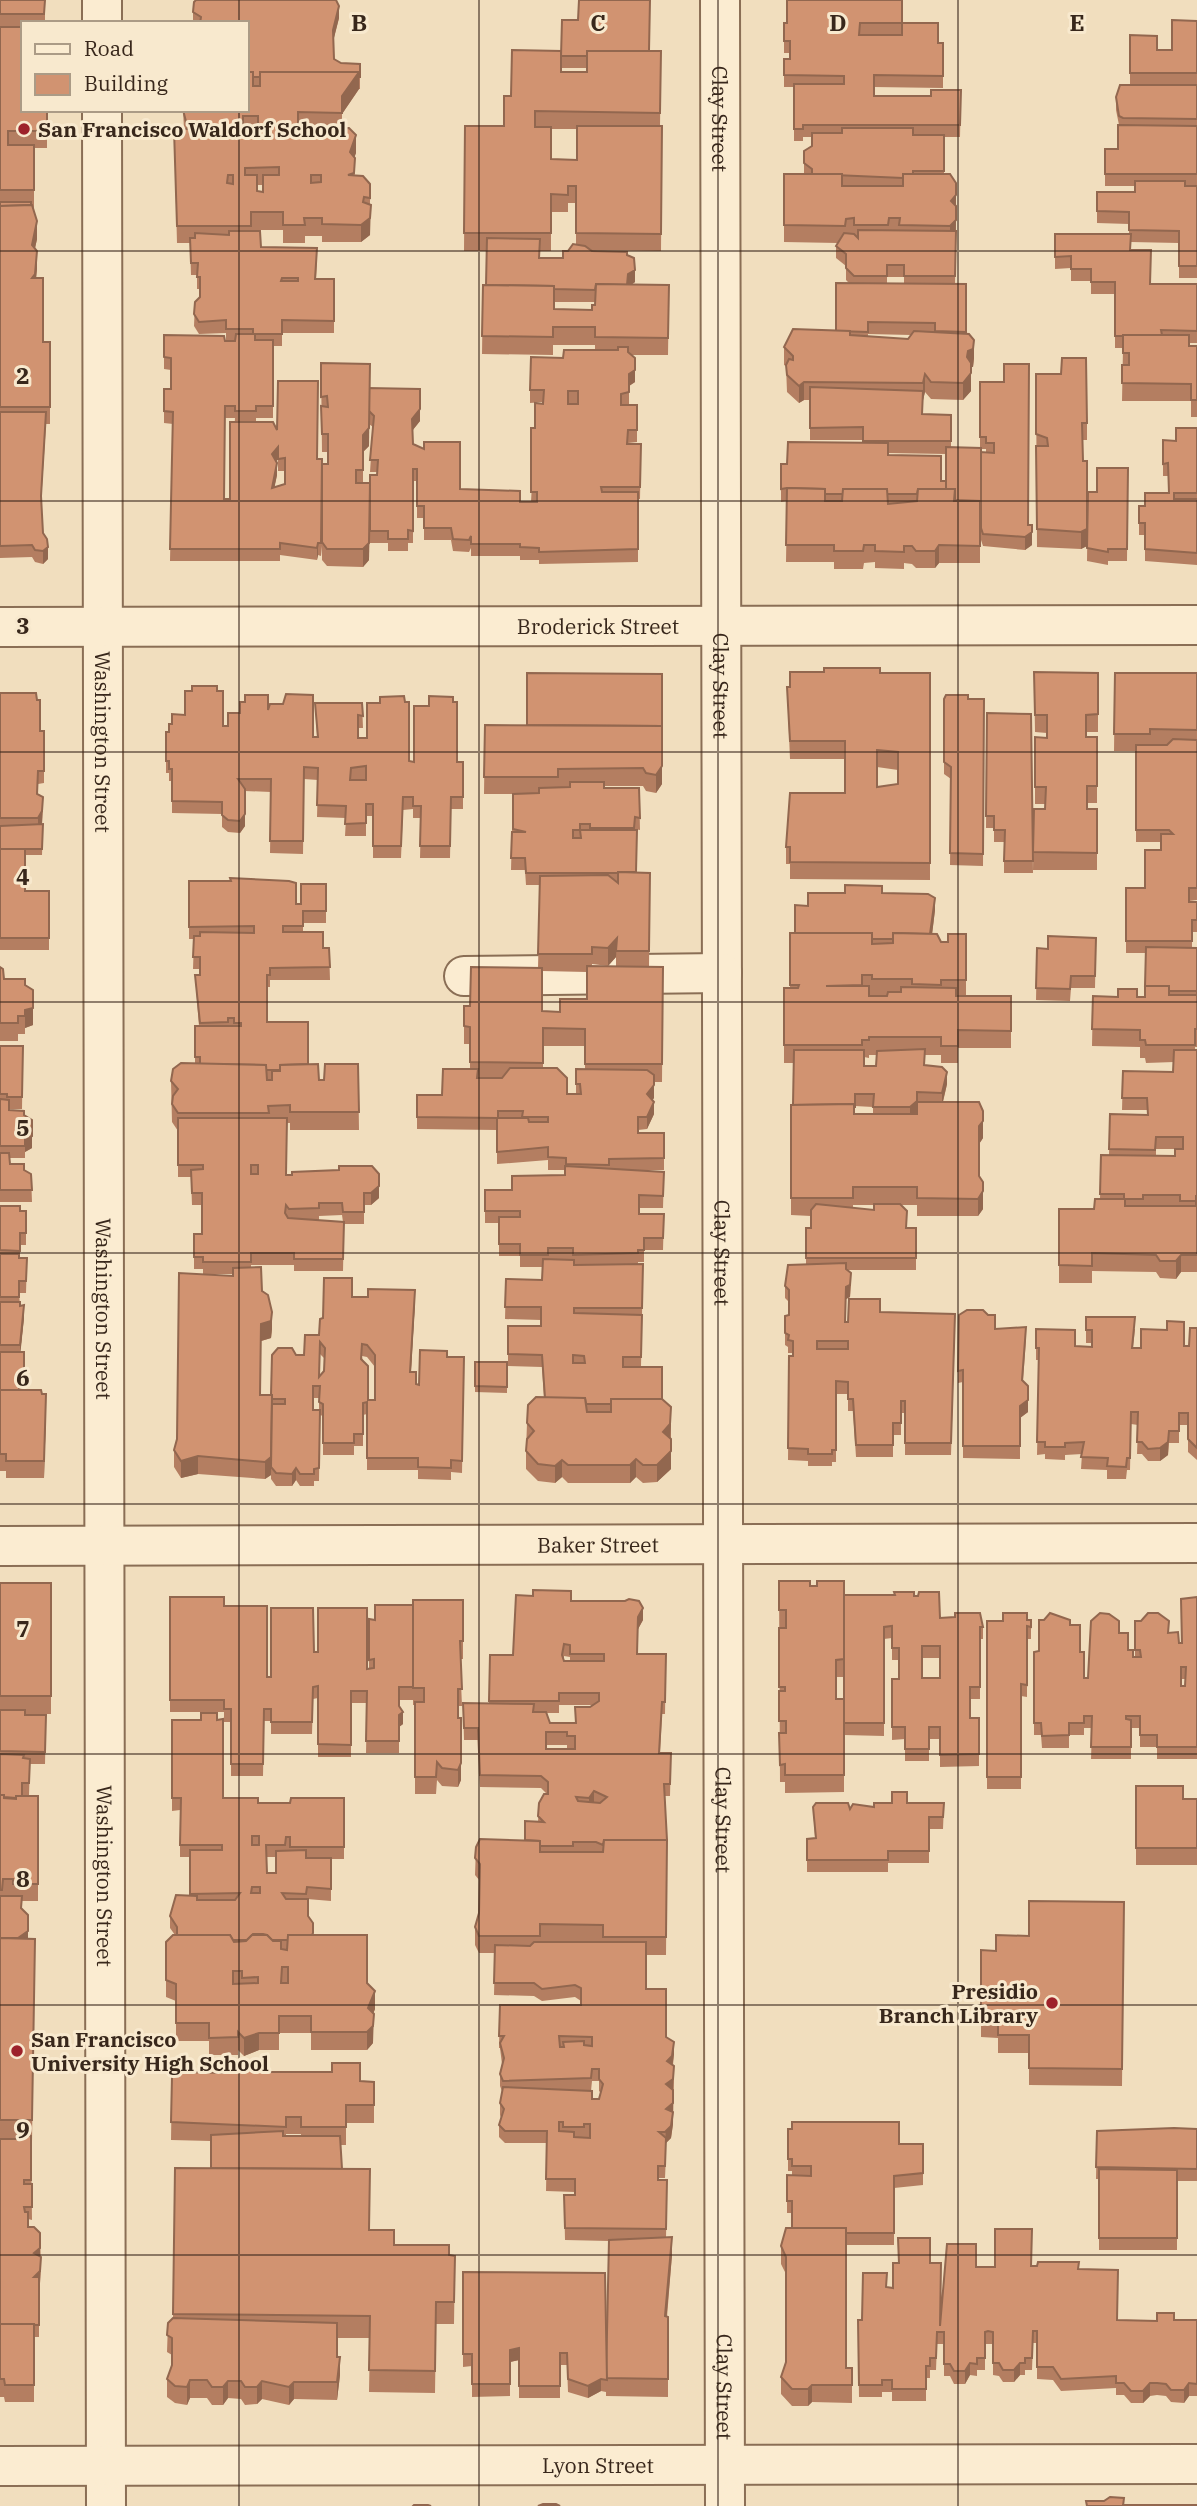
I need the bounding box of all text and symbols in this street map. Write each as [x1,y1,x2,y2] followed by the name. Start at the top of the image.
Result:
[351,7,367,37] text: B
[590,7,606,37] text: C
[829,7,847,37] text: D
[1069,7,1085,37] text: E
[21,21,248,112] legend
[84,34,134,62] text: Road
[706,66,734,172] street label: Clay Street
[84,69,169,97] text: Building
[38,115,347,143] place label: San Francisco Waldorf School
[16,121,32,137] marker: San Francisco Waldorf School
[16,360,30,390] text: 2
[16,610,30,640] text: 3
[517,612,679,640] street label: Broderick Street
[707,633,735,739] street label: Clay Street
[89,651,117,833] street label: Washington Street
[16,861,30,891] text: 4
[16,1112,30,1142] text: 5
[708,1200,737,1306] street label: Clay Street
[90,1218,118,1400] street label: Washington Street
[16,1362,30,1392] text: 6
[537,1530,659,1559] street label: Baker Street
[16,1613,30,1643] text: 7
[710,1767,738,1873] street label: Clay Street
[91,1785,119,1967] street label: Washington Street
[16,1863,30,1893] text: 8
[879,1977,1038,2029] place label: Presidio Branch Library
[1044,1995,1060,2011] marker: Presidio Branch Library
[31,2025,269,2077] place label: San Francisco University High School
[9,2043,25,2059] marker: San Francisco University High School
[16,2114,30,2144] text: 9
[711,2334,739,2440] street label: Clay Street
[542,2451,654,2479] street label: Lyon Street

